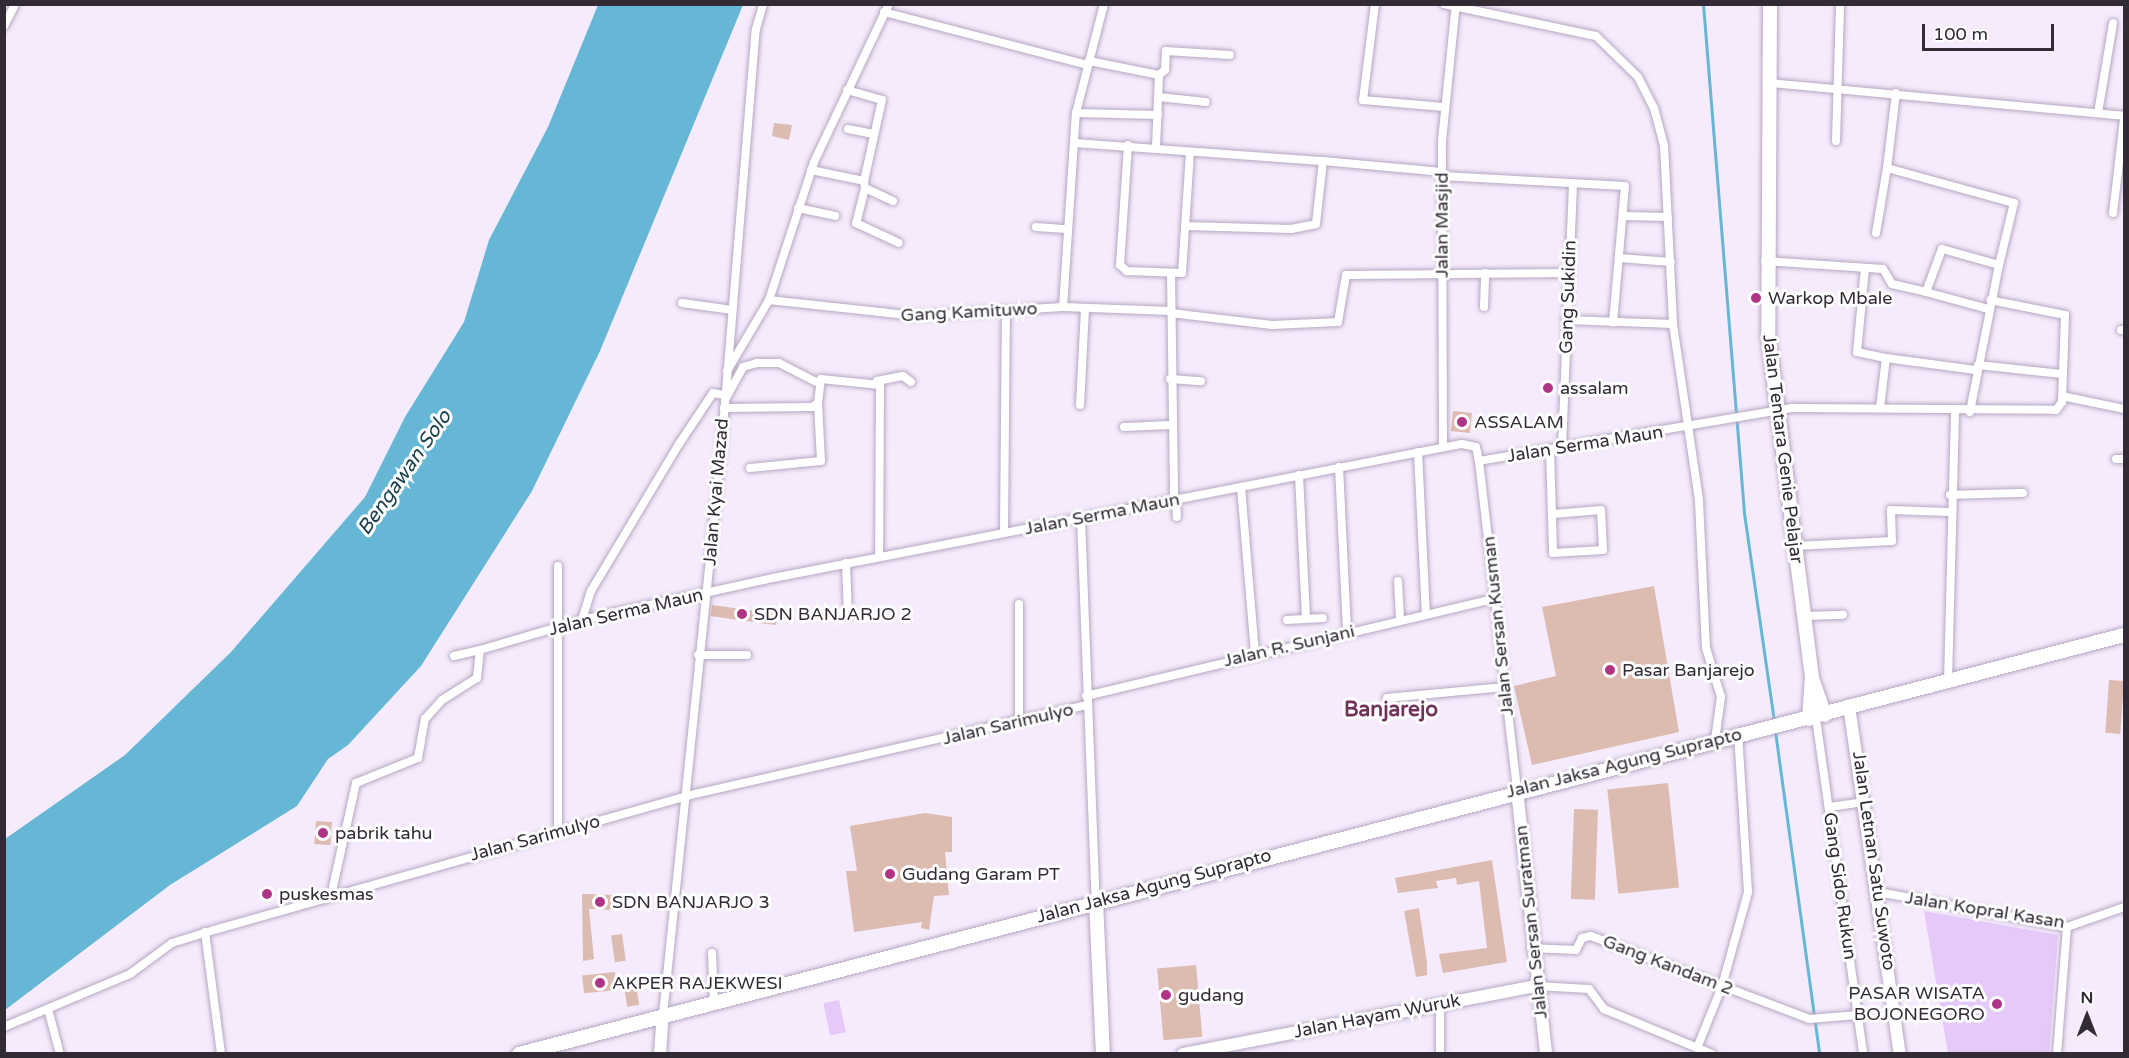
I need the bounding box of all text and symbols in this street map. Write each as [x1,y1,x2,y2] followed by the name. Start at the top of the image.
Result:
[1925,12,2057,50] scale bar
[1933,23,1988,45] text: 100 m
[1431,172,1453,278] street label: Jalan Masjid
[1555,240,1581,354] street label: Gang Sukidin
[1768,287,1892,309] place label: Warkop Mbale
[1749,291,1763,305] marker: Warkop Mbale
[900,298,1038,326] street label: Gang Kamituwo
[1758,333,1808,565] street label: Jalan Tentara Genie Pelajar
[1560,377,1629,399] place label: assalam
[1541,381,1555,395] marker: assalam
[353,406,457,540] water label: Bengawan Solo
[1474,411,1564,433] place label: ASSALAM
[1455,415,1469,429] marker: ASSALAM
[699,418,733,566] street label: Jalan Kyai Mazad
[1505,421,1665,467] street label: Jalan Serma Maun
[1023,488,1181,540] street label: Jalan Serma Maun
[1478,535,1518,717] street label: Jalan Sersan Kusman
[547,584,705,640] street label: Jalan Serma Maun
[754,603,912,625] place label: SDN BANJARJO 2
[735,607,749,621] marker: SDN BANJARJO 2
[1221,620,1357,672] street label: Jalan R. Sunjani
[1622,659,1755,681] place label: Pasar Banjarejo
[1603,663,1617,677] marker: Pasar Banjarejo
[1344,697,1438,723] district label: Banjarejo
[940,698,1076,750] street label: Jalan Sarimulyo
[1504,723,1744,803] street label: Jalan Jaksa Agung Suprapto
[1848,750,1900,972] street label: Jalan Letnan Satu Suwoto
[468,810,602,866] street label: Jalan Sarimulyo
[1819,811,1861,961] street label: Gang Sido Rukun
[335,822,433,844] place label: pabrik tahu
[1510,824,1552,1020] street label: Jalan Sersan Suratman
[316,826,330,840] marker: pabrik tahu
[1034,844,1274,928] street label: Jalan Jaksa Agung Suprapto
[902,863,1060,885] place label: Gudang Garam PT
[883,867,897,881] marker: Gudang Garam PT
[279,883,374,905] place label: puskesmas
[260,887,274,901] marker: puskesmas
[1904,887,2066,933] street label: Jalan Kopral Kasan
[612,891,770,913] place label: SDN BANJARJO 3
[593,895,607,909] marker: SDN BANJARJO 3
[1600,930,1736,1000] street label: Gang Kandam 2
[612,972,783,994] place label: AKPER RAJEKWESI
[593,976,607,990] marker: AKPER RAJEKWESI
[1848,983,1985,1026] place label: PASAR WISATA BOJONEGORO
[1178,984,1244,1006] place label: gudang
[2057,986,2117,1046] north arrow
[1159,988,1173,1002] marker: gudang
[2081,988,2093,1008] text: N
[1292,989,1462,1043] street label: Jalan Hayam Wuruk
[1990,997,2004,1011] marker: PASAR WISATA BOJONEGORO

